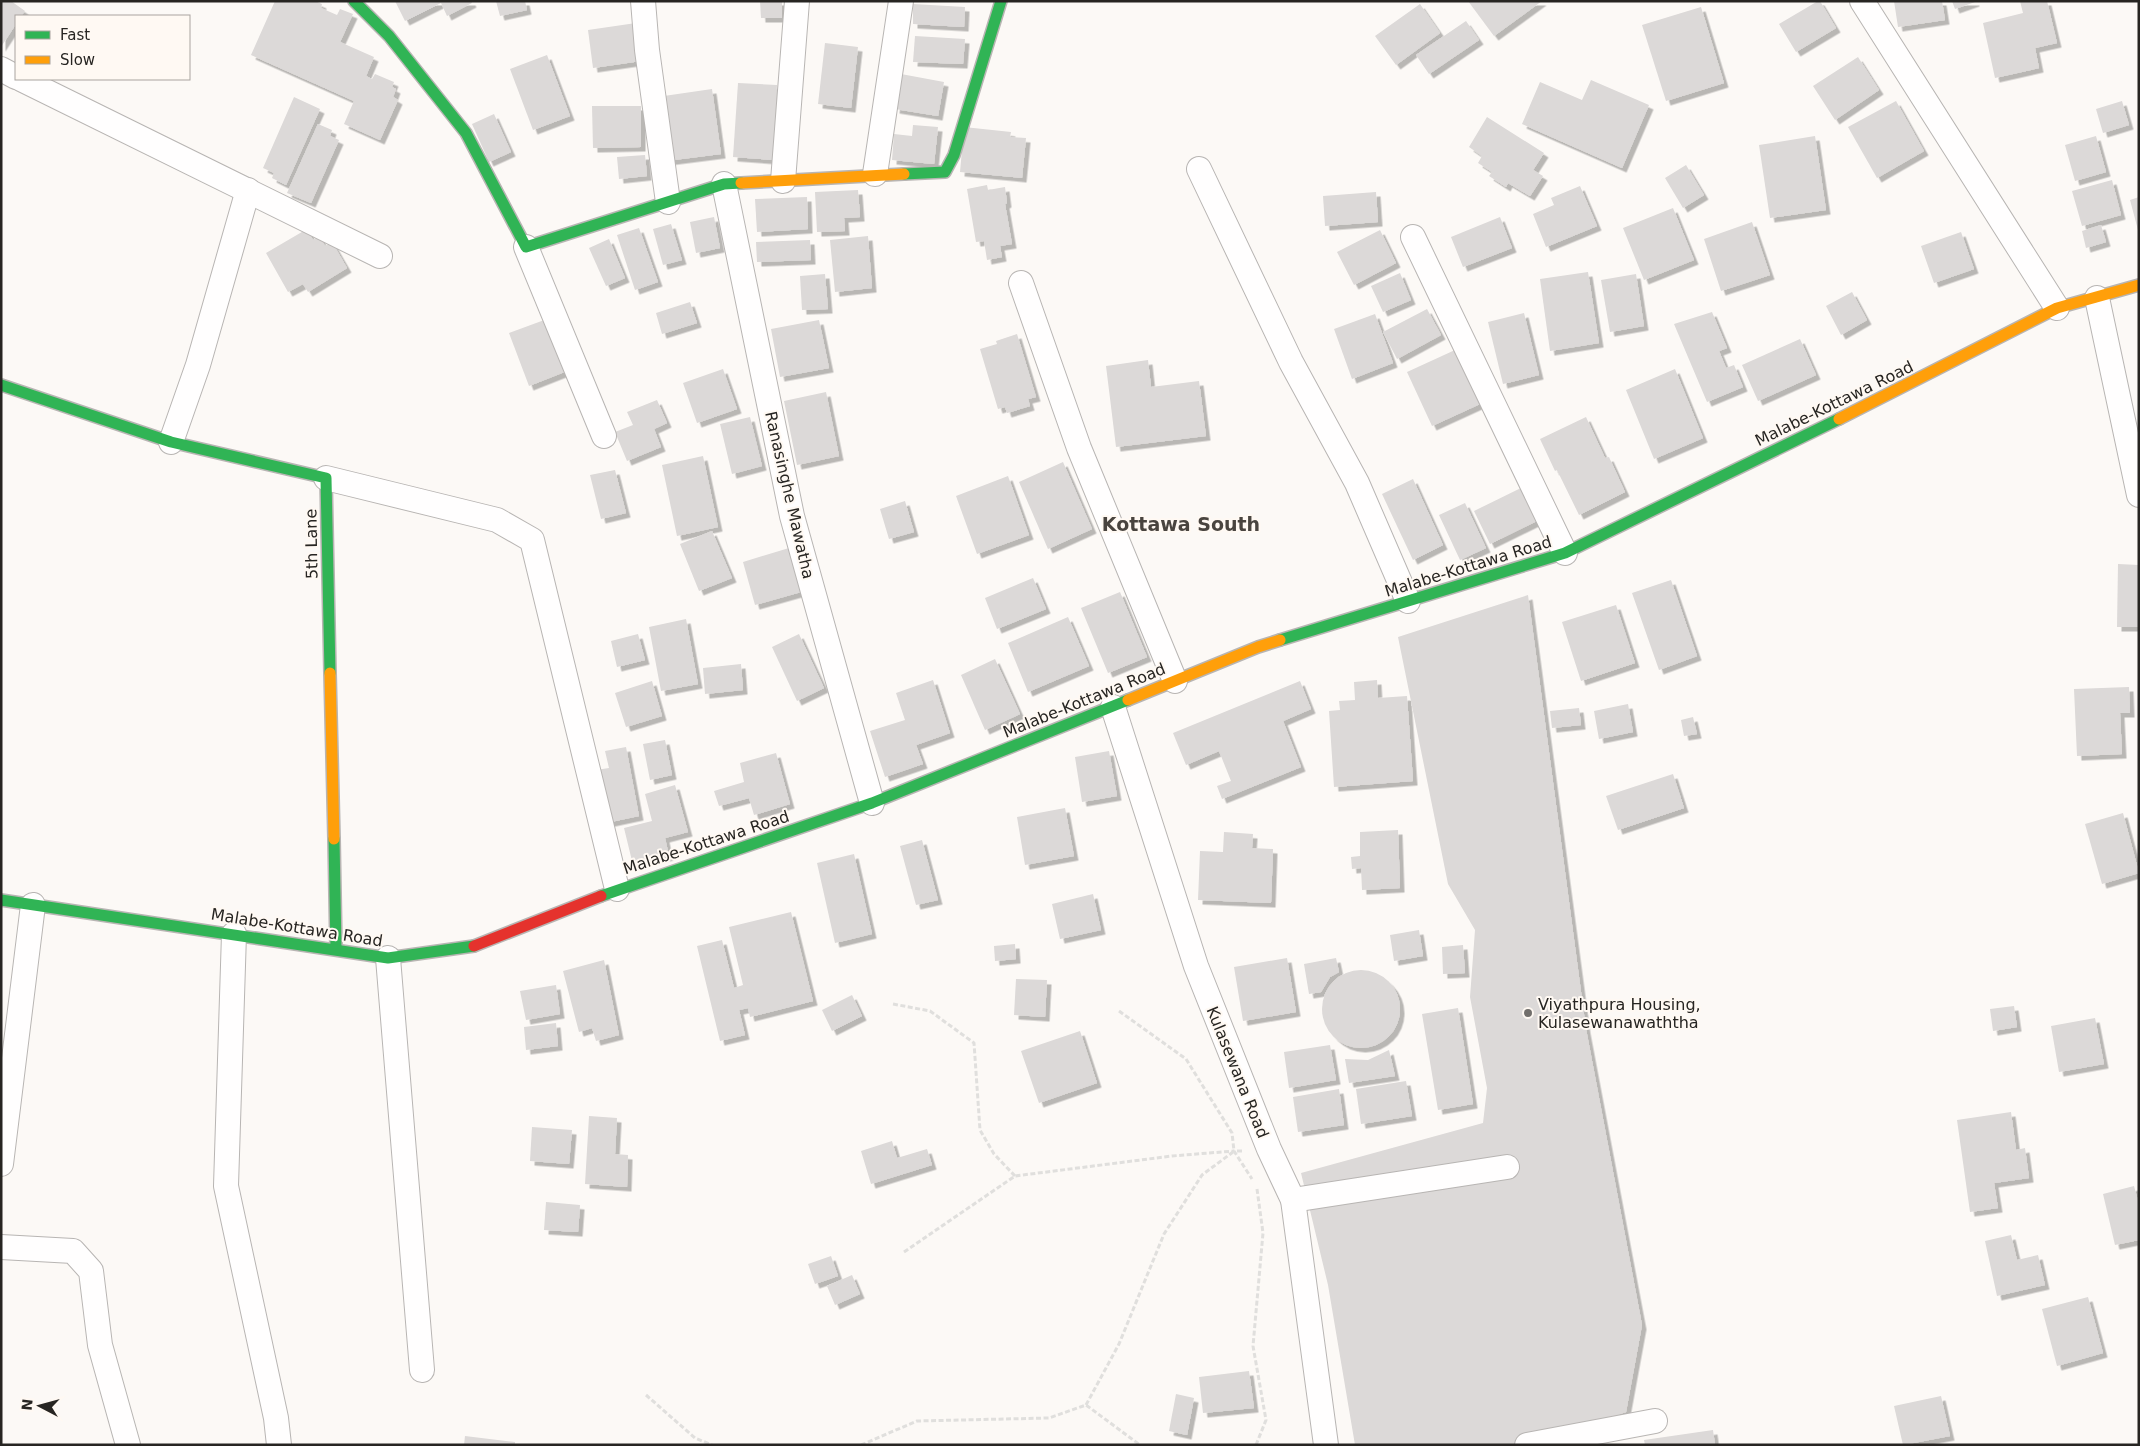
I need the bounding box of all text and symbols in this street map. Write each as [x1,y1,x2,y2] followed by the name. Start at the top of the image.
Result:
[15,15,190,80] legend
[60,26,90,44] text: Fast
[60,51,95,69] text: Slow
[1752,357,1916,450] street label: Malabe-Kottawa Road
[761,409,818,581] street label: Ranasinghe Mawatha
[301,509,322,579] street label: 5th Lane
[1102,513,1260,535] district label: Kottawa South
[1382,532,1554,601] street label: Malabe-Kottawa Road
[1000,659,1168,742] street label: Malabe-Kottawa Road
[621,807,792,878] street label: Malabe-Kottawa Road
[210,905,384,950] street label: Malabe-Kottawa Road
[1538,995,1701,1032] place label: Viyathpura Housing, Kulasewanawaththa
[1202,1004,1273,1141] street label: Kulasewana Road
[1522,1007,1534,1019] marker: Viyathpura Housing, Kulasewanawaththa
[15,1381,65,1431] north arrow
[19,1398,36,1411] text: N

